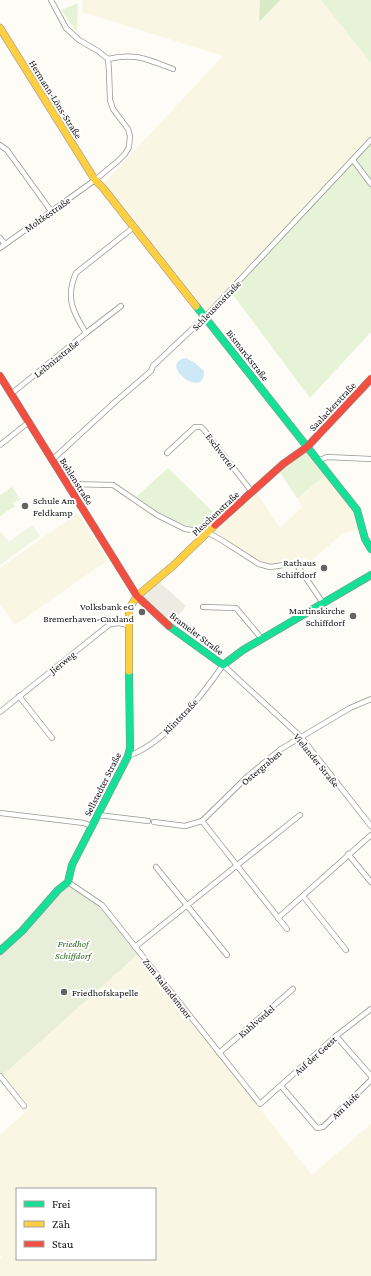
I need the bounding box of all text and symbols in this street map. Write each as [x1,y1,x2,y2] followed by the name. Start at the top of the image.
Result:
[27,58,85,141] street label: Hermann-Löns-Straße
[22,194,73,234] street label: Moltkestraße
[190,278,243,333] street label: Schleusenstraße
[224,327,271,384] street label: Bismarckstraße
[32,337,81,380] street label: Leibnizstraße
[307,379,358,433] street label: Saalackerstraße
[204,431,238,472] street label: Eschvortel
[58,456,96,507] street label: Bohlenstraße
[190,488,242,538] street label: Pleschenstraße
[33,495,75,518] place label: Schule Am Feldkamp
[20,501,30,511] marker: Schule Am Feldkamp
[277,557,317,580] place label: Rathaus Schiffdorf
[319,563,329,573] marker: Rathaus Schiffdorf
[43,601,135,624] place label: Volksbank eG Bremerhaven-Cuxland
[289,605,346,628] place label: Martinskirche Schiffdorf
[137,607,147,617] marker: Volksbank eG Bremerhaven-Cuxland
[168,610,226,657] street label: Brameler Straße
[348,611,358,621] marker: Martinskirche Schiffdorf
[46,649,78,677] street label: Jierweg
[161,696,200,736] street label: Klintstraße
[292,731,342,790] street label: Vielander Straße
[239,747,284,787] street label: Ostergraben
[82,750,124,818] street label: Sellstedter Straße
[55,938,92,961] park label: Friedhof Schiffdorf
[141,956,195,1021] street label: Zum Ralandsmoor
[59,987,69,997] marker: Friedhofskapelle
[72,987,139,998] place label: Friedhofskapelle
[236,1003,277,1040] street label: Kuhlvordel
[292,1033,339,1077] street label: Auf der Geest
[329,1089,362,1121] street label: Am Hofe
[16,1188,156,1260] legend
[52,1197,70,1211] text: Frei
[52,1217,71,1231] text: Zäh
[52,1237,74,1251] text: Stau

